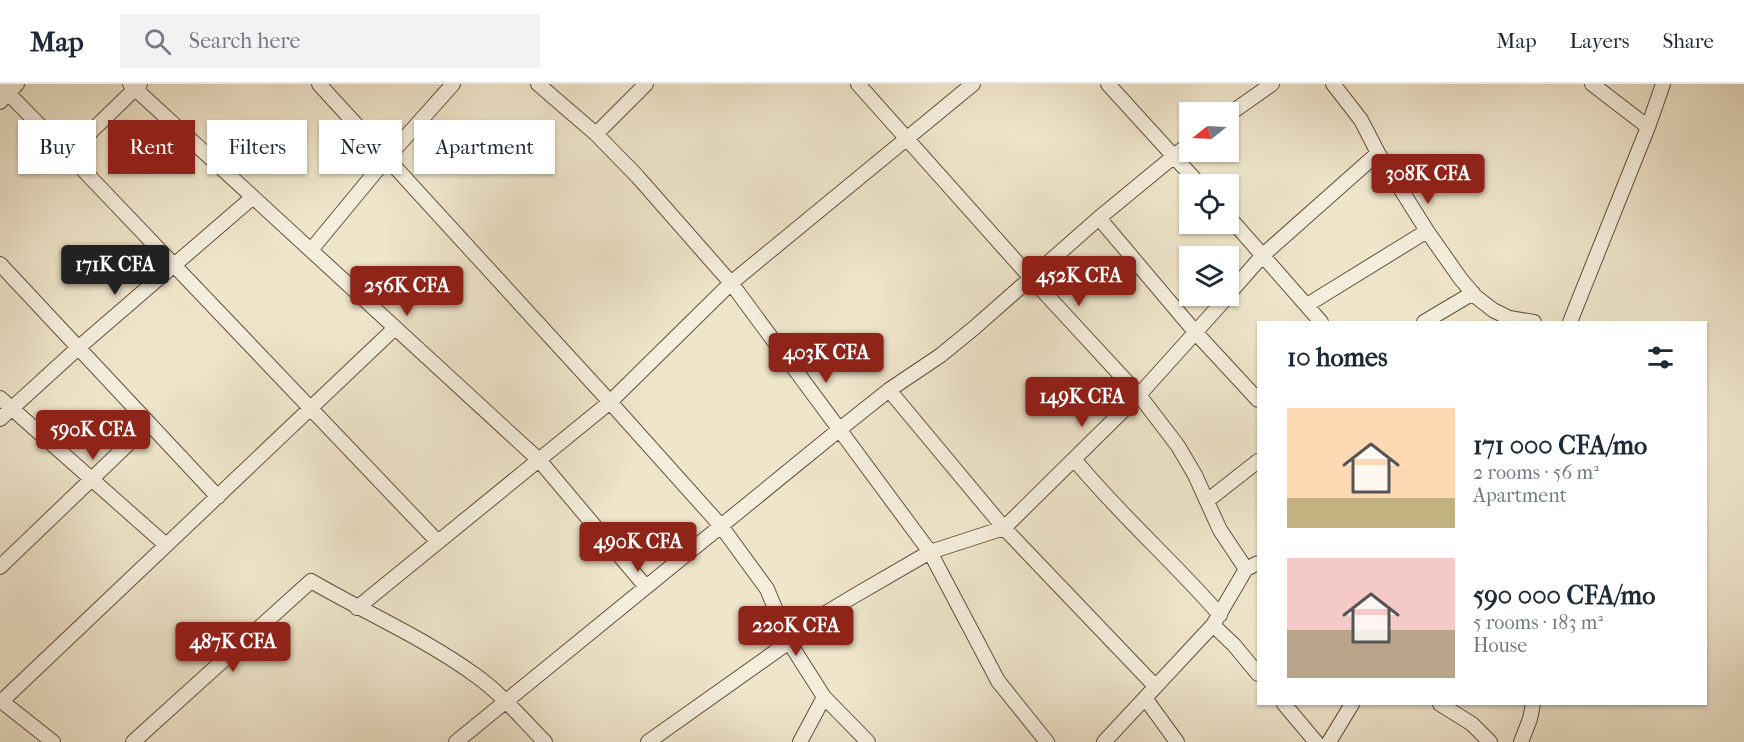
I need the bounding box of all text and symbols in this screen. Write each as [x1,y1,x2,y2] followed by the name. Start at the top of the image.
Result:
[120,14,540,68] search box
[30,25,84,58] text: Map
[141,25,174,58] icon: search
[189,28,300,54] text: Search here
[1496,29,1537,53] text: Map
[1570,29,1629,53] text: Layers
[1662,29,1714,53] text: Share
[1179,102,1239,162] north arrow
[1179,102,1239,306] map controls
[18,120,96,174] chip: Buy
[108,120,195,174] chip: Rent
[207,120,307,174] chip: Filters
[319,120,402,174] chip: New
[414,120,555,174] chip: Apartment
[1366,154,1490,205] pin: 308K CFA
[1386,162,1470,185] text: 308K CFA
[1179,174,1239,234] button: locate
[53,245,177,296] pin: 171K CFA
[1179,246,1239,306] button: layers
[75,253,155,276] text: 171K CFA
[1017,256,1141,307] pin: 452K CFA
[1036,264,1122,287] text: 452K CFA
[345,266,469,317] pin: 256K CFA
[364,274,450,297] text: 256K CFA
[764,333,888,384] pin: 403K CFA
[783,341,869,364] text: 403K CFA
[1644,341,1677,374] icon: filters
[1287,342,1388,373] text: 10 homes
[1020,377,1144,428] pin: 149K CFA
[1039,385,1125,408] text: 149K CFA
[31,410,155,461] pin: 590K CFA
[50,418,136,441] text: 590K CFA
[1473,430,1647,461] text: 171 000 CFA/mo
[1335,432,1407,504] icon: home
[1473,461,1599,484] text: 2 rooms · 56 m²
[1473,484,1567,507] text: Apartment
[576,522,700,573] pin: 490K CFA
[594,530,683,553] text: 490K CFA
[1473,580,1655,611] text: 590 000 CFA/mo
[1335,582,1407,654] icon: home
[734,606,858,657] pin: 220K CFA
[1473,611,1603,634] text: 5 rooms · 183 m²
[752,614,840,637] text: 220K CFA
[171,622,295,673] pin: 487K CFA
[189,630,277,653] text: 487K CFA
[1473,634,1527,657] text: House

